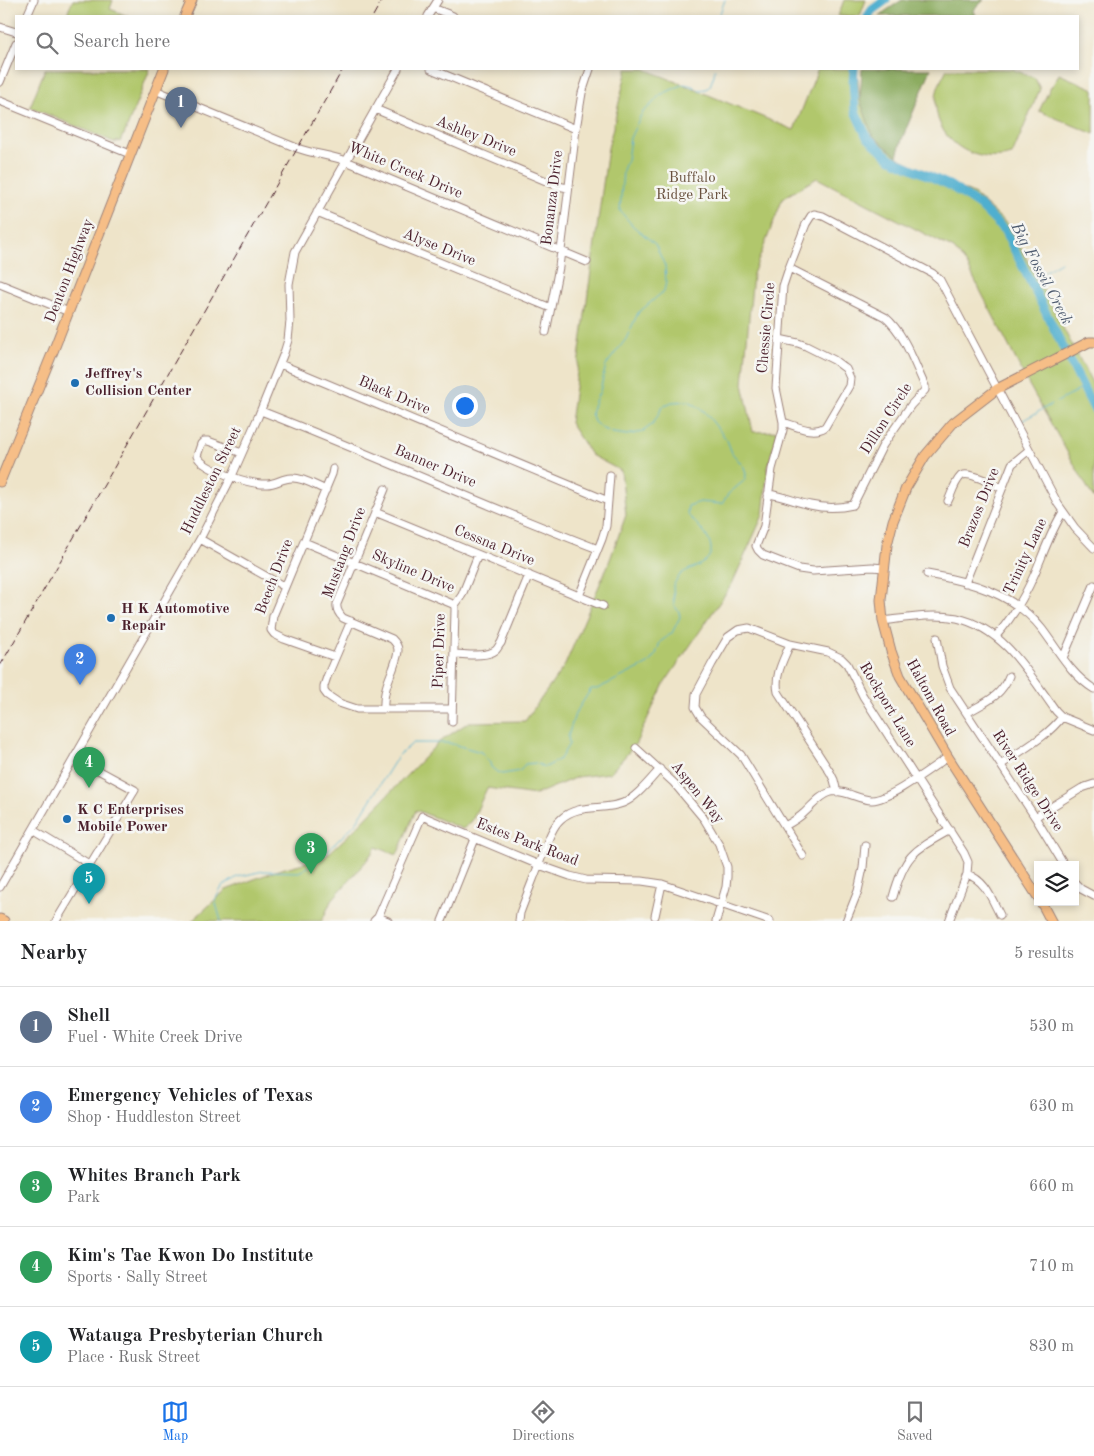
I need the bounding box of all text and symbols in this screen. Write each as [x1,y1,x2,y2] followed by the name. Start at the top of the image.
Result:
[15,15,1079,70] search box
[33,29,61,57] icon: search
[73,33,170,52] text: Search here
[165,87,197,128] pin: 1
[434,114,518,160] street label: Ashley Drive
[346,140,464,202] street label: White Creek Drive
[540,150,566,246] street label: Bonanza Drive
[656,171,729,203] park label: Buffalo Ridge Park
[43,217,97,325] street label: Denton Highway
[1007,219,1075,328] water label: Big Fossil Creek
[400,227,478,269] street label: Alyse Drive
[756,282,778,374] street label: Chessie Circle
[85,367,192,399] place label: Jeffrey's Collision Center
[356,374,432,418] street label: Black Drive
[69,377,81,389] marker: Jeffrey's Collision Center
[859,381,915,457] street label: Dillon Circle
[452,393,478,419] your location
[179,425,245,537] street label: Huddleston Street
[392,443,478,491] street label: Banner Drive
[957,466,1003,550] street label: Brazos Drive
[321,505,369,601] street label: Mustang Drive
[1002,516,1050,598] street label: Trinity Lane
[451,523,537,569] street label: Cessna Drive
[254,537,296,617] street label: Beech Drive
[369,548,457,596] street label: Skyline Drive
[121,602,230,634] place label: H K Automotive Repair
[105,612,117,624] marker: H K Automotive Repair
[431,613,449,689] street label: Piper Drive
[64,644,96,685] pin: 2
[903,657,957,739] street label: Haltom Road
[856,660,918,750] street label: Rockport Lane
[989,728,1065,834] street label: River Ridge Drive
[73,747,105,788] pin: 4
[668,759,726,827] street label: Aspen Way
[77,803,184,835] place label: K C Enterprises Mobile Power
[61,813,73,825] marker: K C Enterprises Mobile Power
[474,817,580,869] street label: Estes Park Road
[295,833,327,874] pin: 3
[1034,861,1079,906] map controls
[1034,861,1079,906] button: layers
[73,863,105,904] pin: 5
[20,943,88,964] text: Nearby
[1014,946,1074,962] text: 5 results
[67,1007,110,1026] text: Shell
[31,1019,41,1035] text: 1
[1029,1019,1074,1035] text: 530 m
[67,1030,242,1046] text: Fuel · White Creek Drive
[67,1087,313,1106] text: Emergency Vehicles of Texas
[31,1099,41,1115] text: 2
[1029,1099,1074,1115] text: 630 m
[67,1110,241,1126] text: Shop · Huddleston Street
[67,1167,241,1186] text: Whites Branch Park
[31,1179,41,1195] text: 3
[1029,1179,1074,1195] text: 660 m
[67,1190,100,1206] text: Park
[67,1247,314,1266] text: Kim's Tae Kwon Do Institute
[31,1259,41,1275] text: 4
[1029,1259,1074,1275] text: 710 m
[67,1270,208,1286] text: Sports · Sally Street
[67,1327,323,1346] text: Watauga Presbyterian Church
[31,1339,41,1355] text: 5
[1029,1339,1074,1355] text: 830 m
[67,1350,200,1366] text: Place · Rusk Street
[161,1398,189,1445] tab: Map
[512,1398,574,1445] tab: Directions
[897,1398,933,1445] tab: Saved

